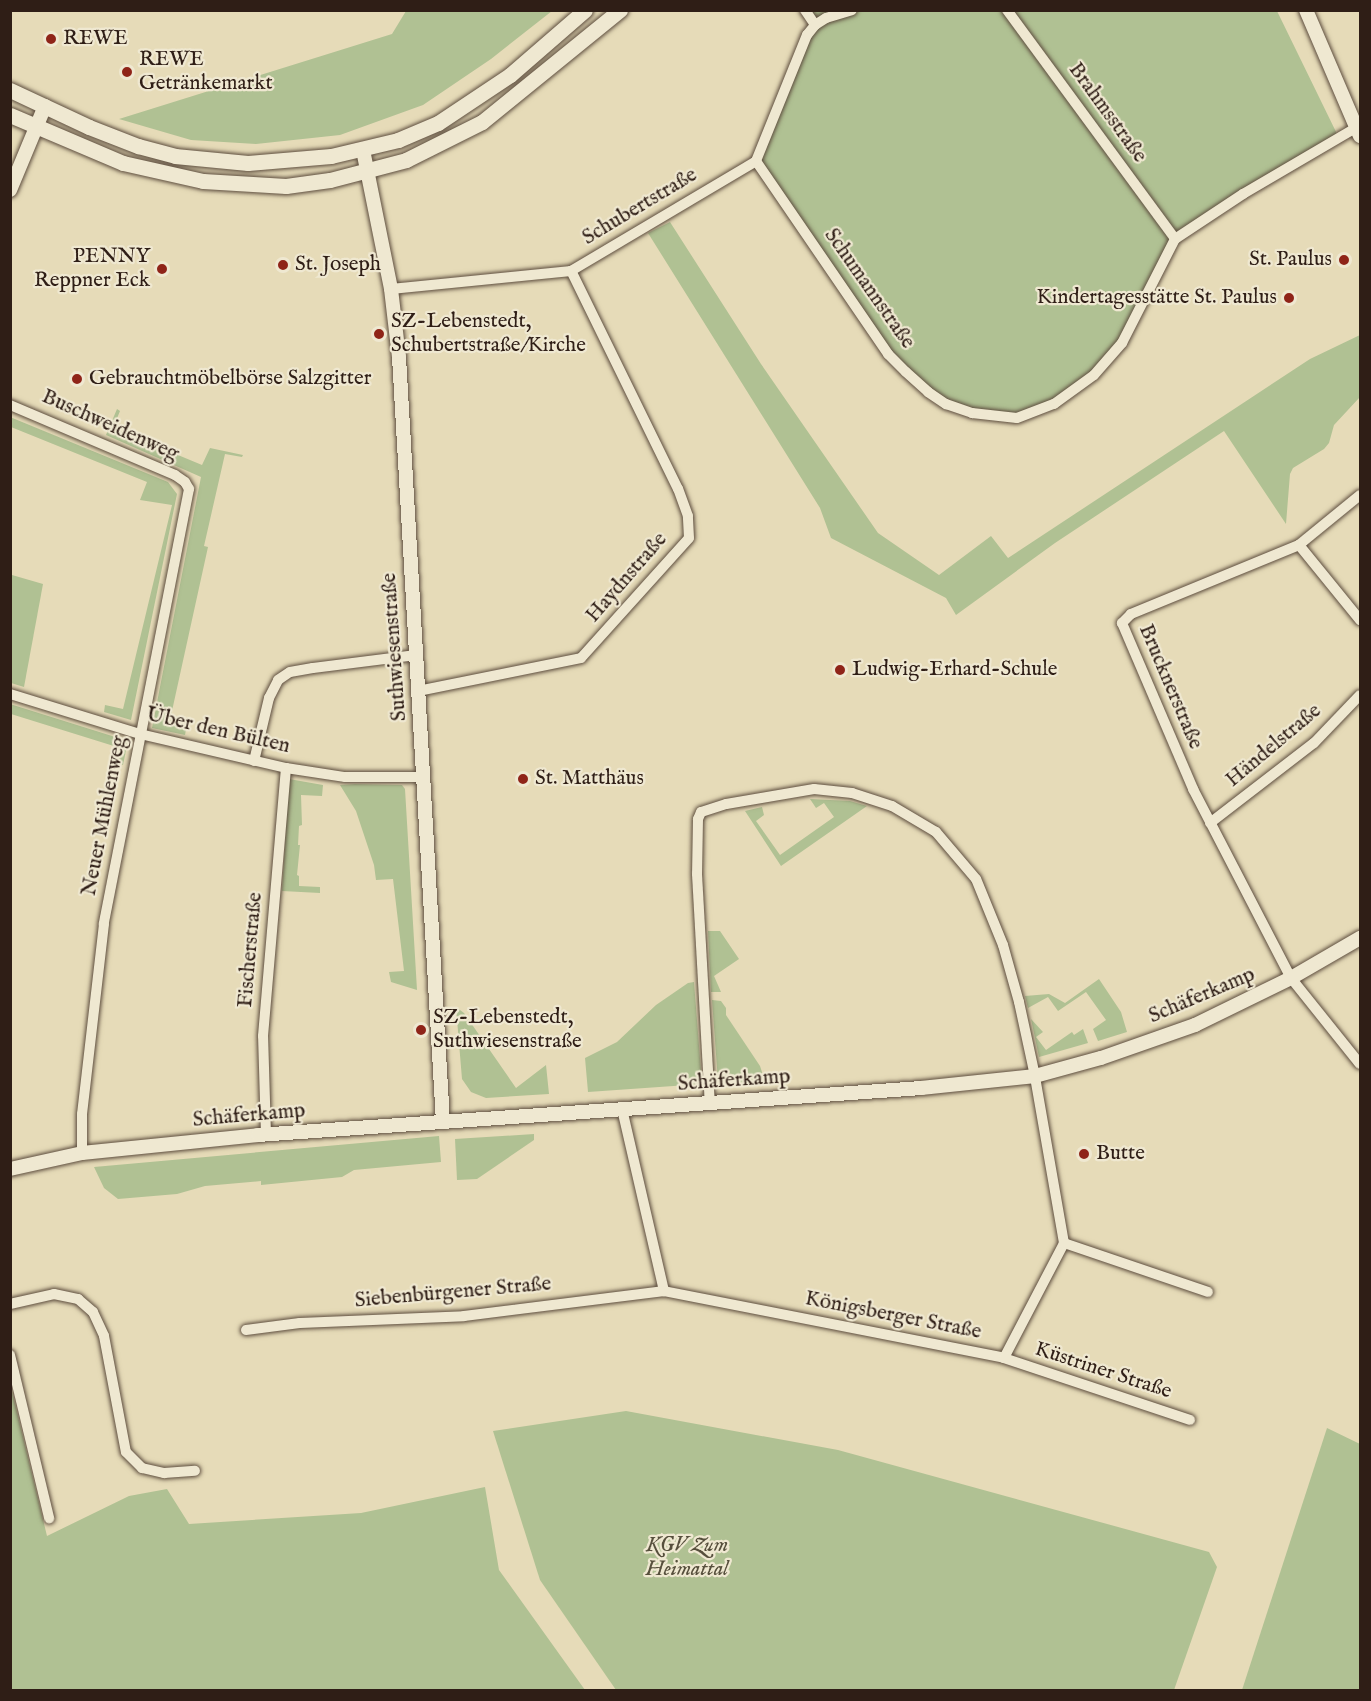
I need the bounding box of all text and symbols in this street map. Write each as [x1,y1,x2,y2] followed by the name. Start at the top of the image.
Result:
[63,26,128,52] place label: REWE
[44,32,58,46] marker: REWE
[139,47,273,97] place label: REWE Getränkemarkt
[1062,58,1152,168] street label: Brahmsstraße
[120,65,134,79] marker: REWE Getränkemarkt
[578,163,702,251] street label: Schubertstraße
[818,224,920,354] street label: Schumannstraße
[34,244,150,294] place label: PENNY Reppner Eck
[1249,247,1332,273] place label: St. Paulus
[295,252,381,278] place label: St. Joseph
[1337,253,1351,267] marker: St. Paulus
[276,258,290,272] marker: St. Joseph
[155,262,169,276] marker: PENNY Reppner Eck
[1037,285,1277,311] place label: Kindertagesstätte St. Paulus
[1282,291,1296,305] marker: Kindertagesstätte St. Paulus
[391,309,586,359] place label: SZ-Lebenstedt, Schubertstraße/Kirche
[372,327,386,341] marker: SZ-Lebenstedt, Schubertstraße/Kirche
[89,366,371,392] place label: Gebrauchtmöbelbörse Salzgitter
[70,372,84,386] marker: Gebrauchtmöbelbörse Salzgitter
[38,385,182,467] street label: Buschweidenweg
[581,528,673,628] street label: Haydnstraße
[377,572,413,722] street label: Suthwiesenstraße
[1132,621,1208,753] street label: Brucknerstraße
[852,657,1057,683] place label: Ludwig-Erhard-Schule
[833,663,847,677] marker: Ludwig-Erhard-Schule
[1221,699,1327,793] street label: Händelstraße
[144,702,292,760] street label: Über den Bülten
[77,734,133,898] street label: Neuer Mühlenweg
[535,766,644,792] place label: St. Matthäus
[516,772,530,786] marker: St. Matthäus
[233,891,269,1009] street label: Fischerstraße
[1145,962,1259,1030] street label: Schäferkamp
[433,1005,582,1055] place label: SZ-Lebenstedt, Suthwiesenstraße
[414,1023,428,1037] marker: SZ-Lebenstedt, Suthwiesenstraße
[677,1064,791,1098] street label: Schäferkamp
[192,1099,306,1133] street label: Schäferkamp
[1096,1141,1145,1167] place label: Butte
[1077,1147,1091,1161] marker: Butte
[354,1272,552,1314] street label: Siebenbürgener Straße
[803,1287,983,1345] street label: Königsberger Straße
[1031,1337,1175,1405] street label: Küstriner Straße
[646,1533,728,1583] park label: KGV Zum Heimattal

